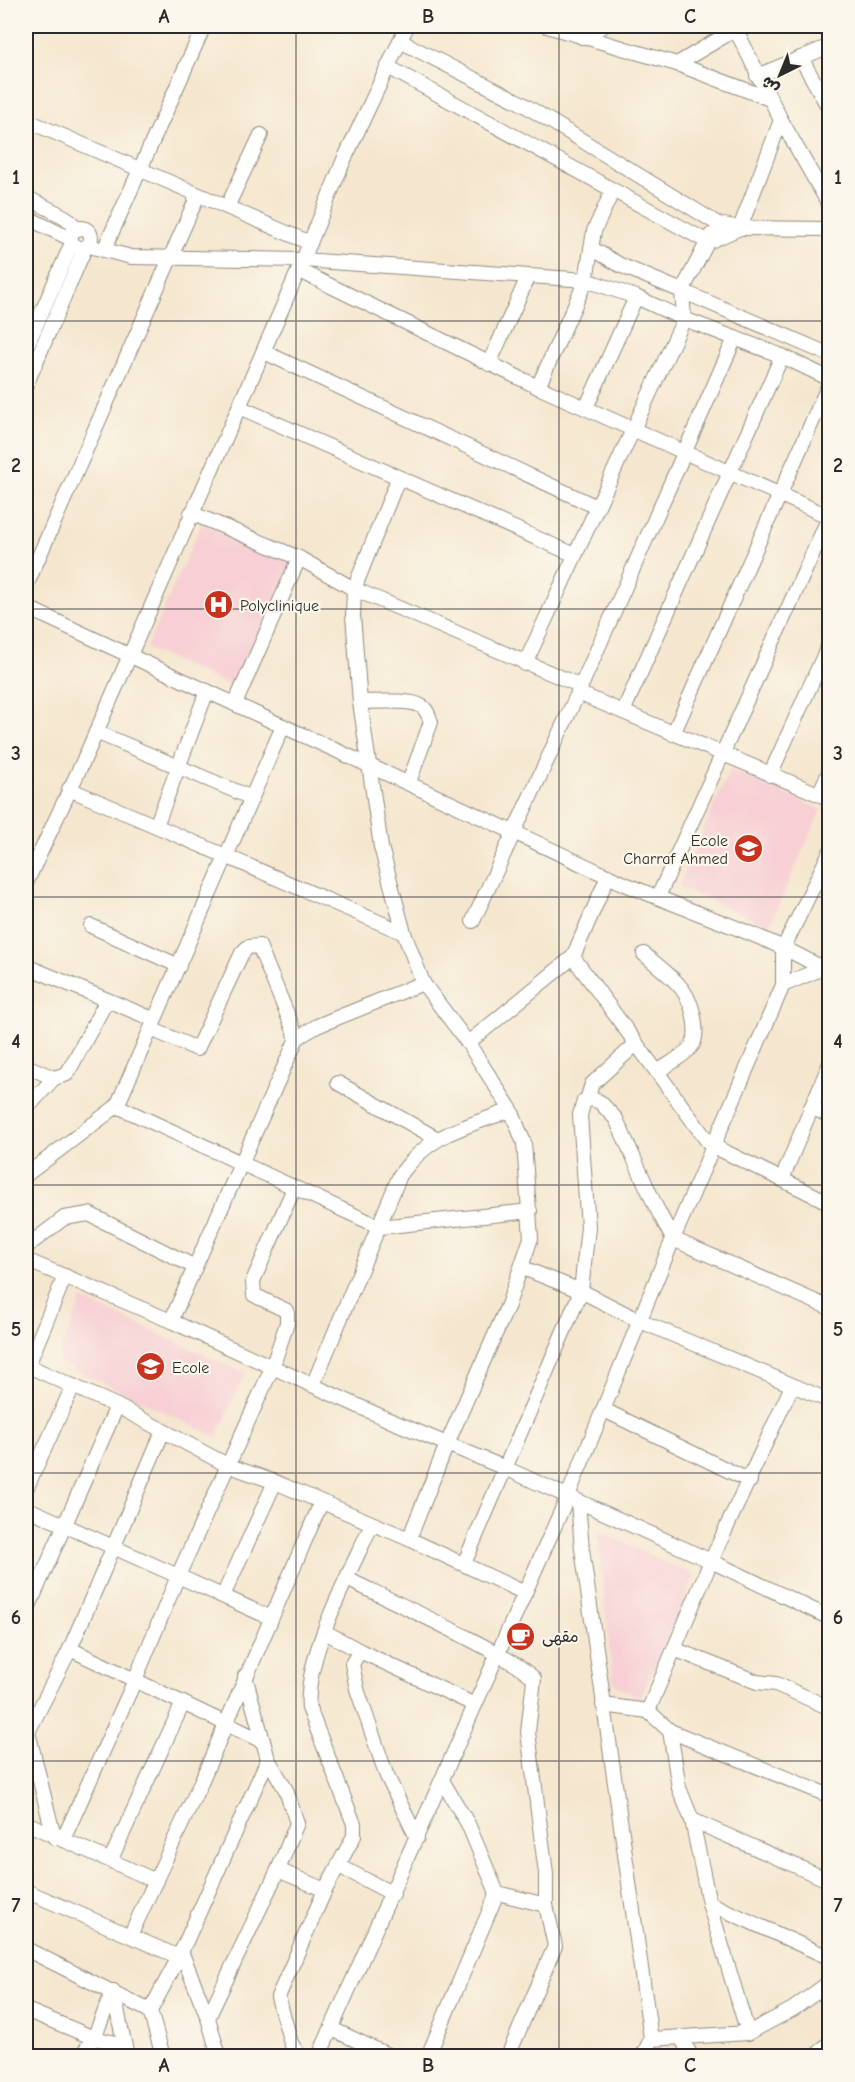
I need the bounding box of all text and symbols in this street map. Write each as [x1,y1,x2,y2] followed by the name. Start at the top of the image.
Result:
[158,5,170,28] text: A
[422,5,434,28] text: B
[684,5,696,28] text: C
[750,45,810,105] north arrow
[758,73,783,98] text: ش
[12,166,20,189] text: 1
[834,166,842,189] text: 1
[11,454,21,477] text: 2
[833,454,843,477] text: 2
[203,589,235,621] hospital icon: Polyclinique
[240,597,319,615] place label: Polyclinique
[11,742,21,765] text: 3
[833,742,843,765] text: 3
[623,832,728,868] place label: Ecole Charraf Ahmed
[733,833,765,865] school or university icon: Ecole Charraf Ahmed
[11,1030,21,1053] text: 4
[833,1030,843,1053] text: 4
[11,1318,21,1341] text: 5
[833,1318,843,1341] text: 5
[135,1351,167,1383] school or university icon: Ecole
[172,1359,209,1377] place label: Ecole
[11,1606,21,1629] text: 6
[833,1606,843,1629] text: 6
[505,1620,537,1652] cafe icon: مقهى
[542,1628,579,1647] place label: مقهى
[12,1894,21,1917] text: 7
[834,1894,843,1917] text: 7
[158,2054,170,2077] text: A
[422,2054,434,2077] text: B
[684,2054,696,2077] text: C

